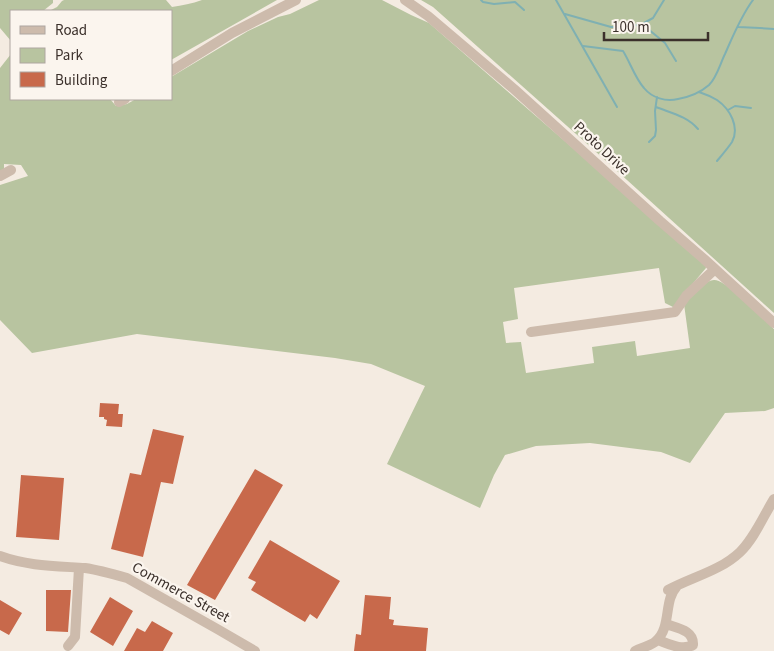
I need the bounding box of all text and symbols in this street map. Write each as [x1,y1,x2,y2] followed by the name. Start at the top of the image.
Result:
[10,10,172,100] legend
[604,10,708,42] scale bar
[612,17,650,38] text: 100 m
[55,20,87,41] text: Road
[55,45,84,66] text: Park
[55,70,108,91] text: Building
[569,117,634,180] street label: Proto Drive
[128,557,233,628] street label: Commerce Street

